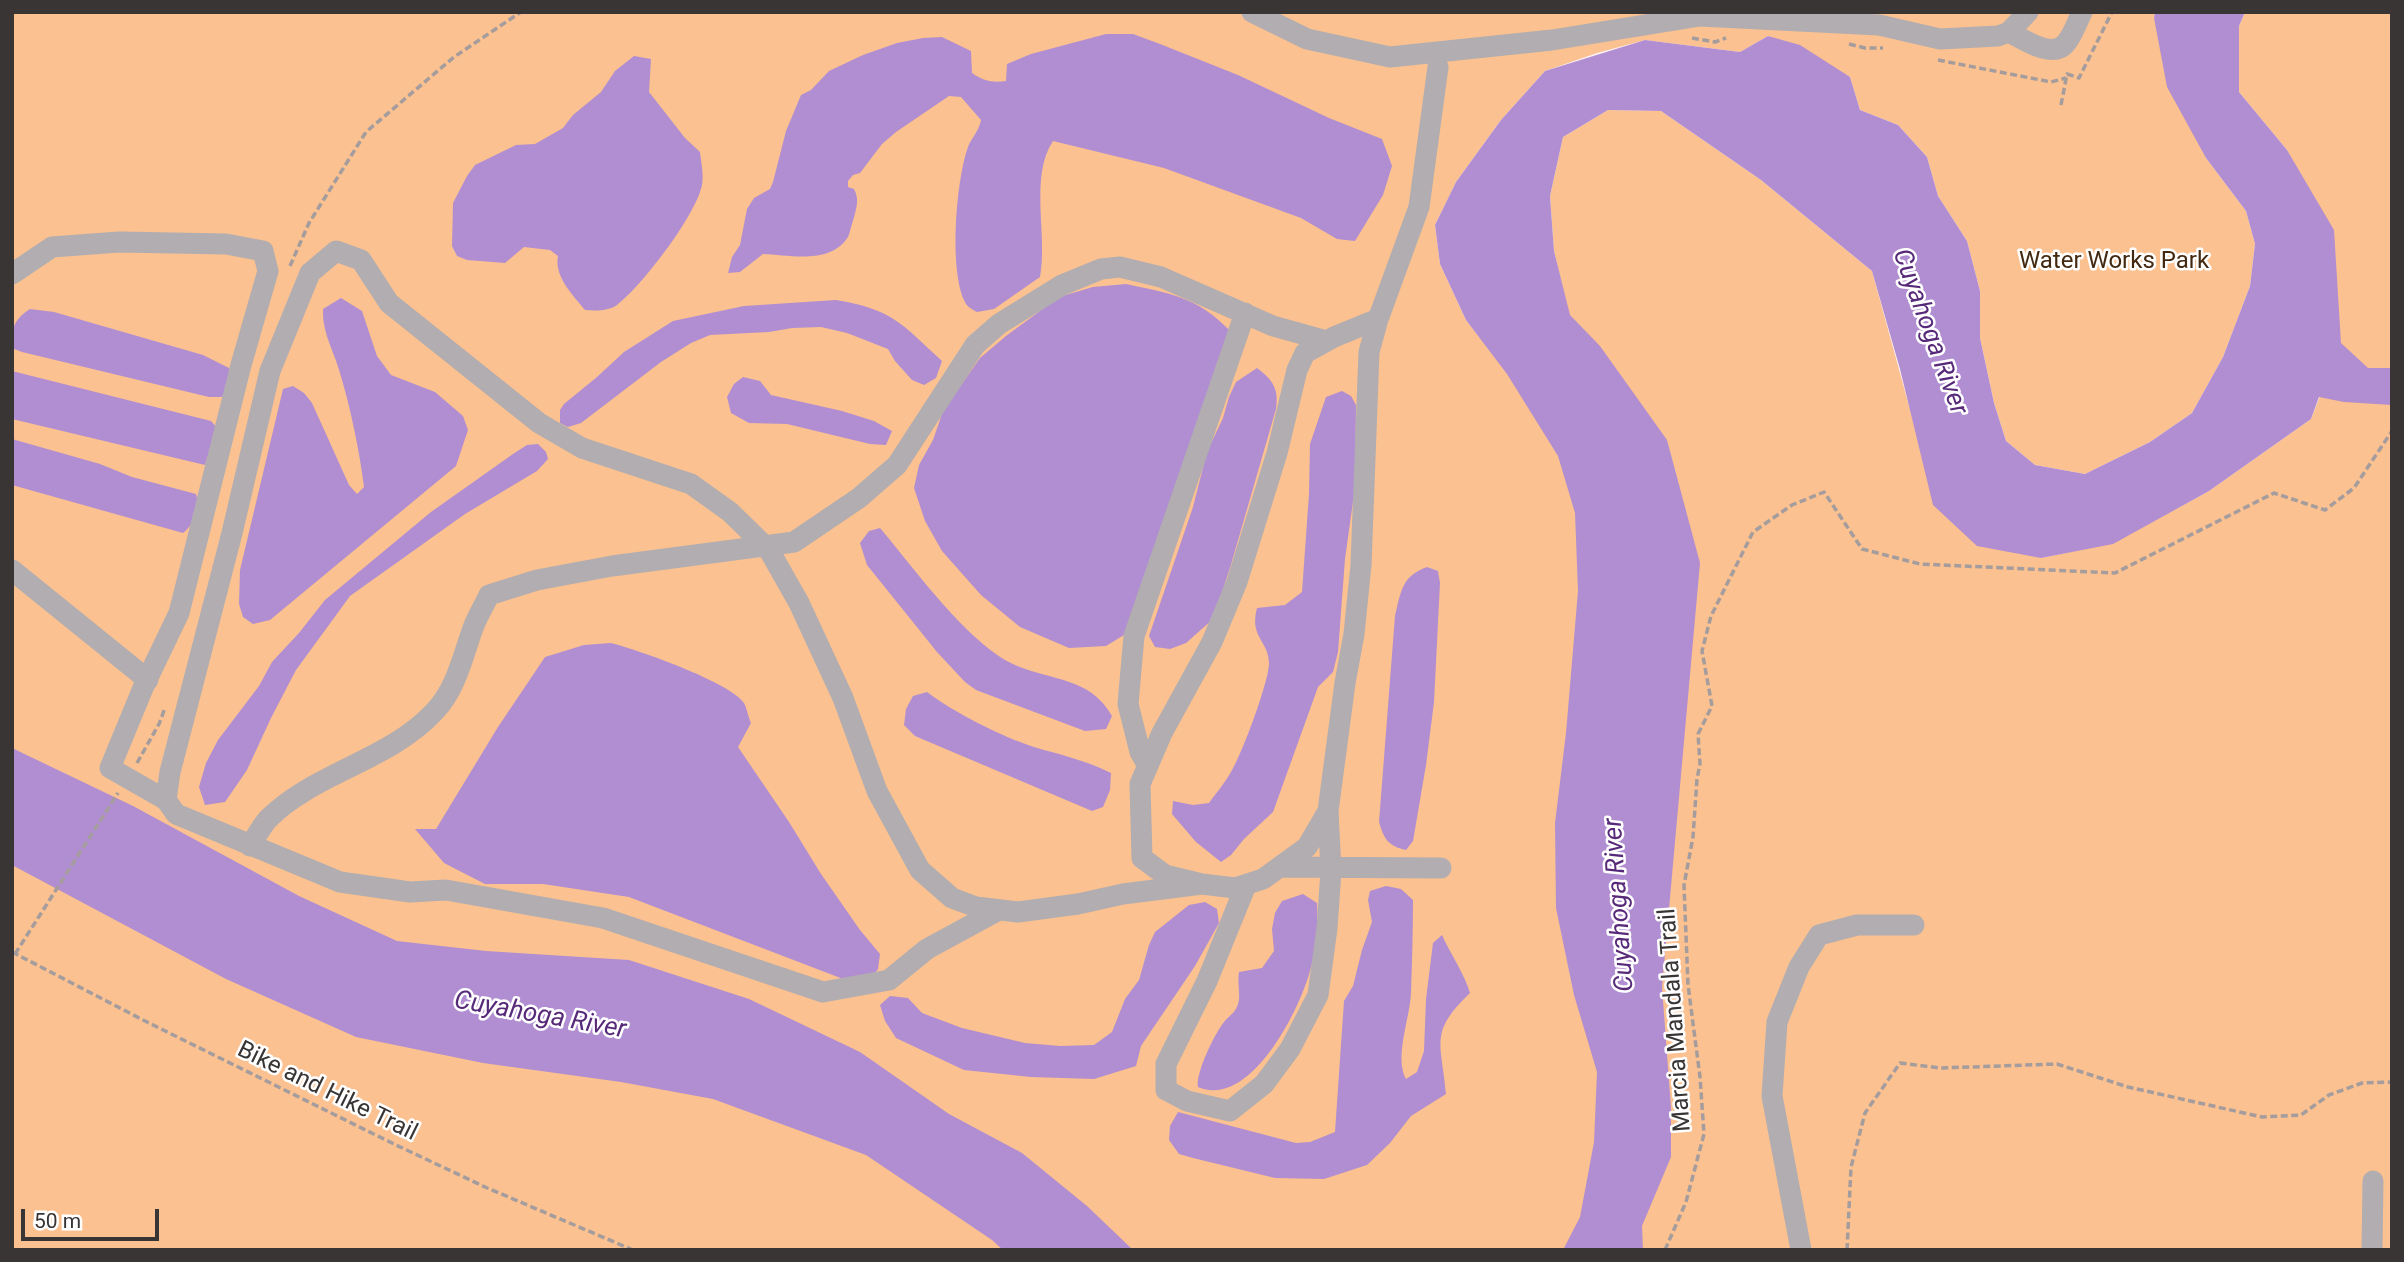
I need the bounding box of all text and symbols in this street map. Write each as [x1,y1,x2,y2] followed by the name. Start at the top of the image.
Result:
[1885,245,1973,419] water label: Cuyahoga River
[2019,248,2209,276] park label: Water Works Park
[1598,817,1642,993] water label: Cuyahoga River
[1654,907,1698,1133] street label: Marcia Mandala Trail
[452,986,628,1046] water label: Cuyahoga River
[232,1036,422,1148] street label: Bike and Hike Trail
[24,1196,163,1240] scale bar
[34,1209,81,1233] text: 50 m

